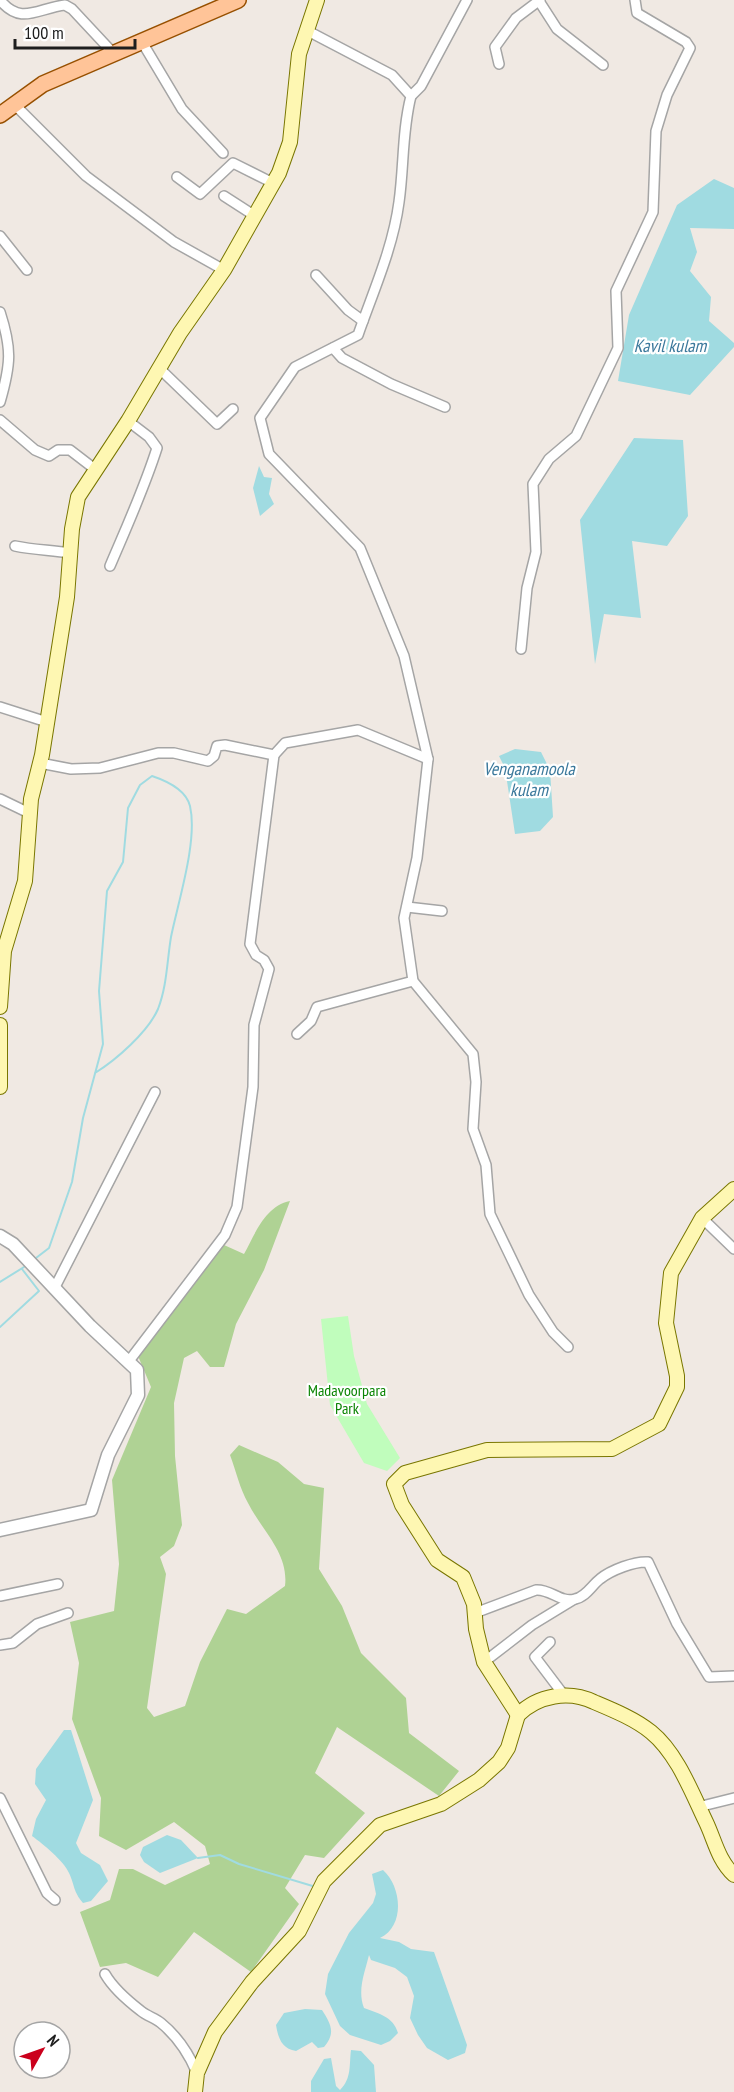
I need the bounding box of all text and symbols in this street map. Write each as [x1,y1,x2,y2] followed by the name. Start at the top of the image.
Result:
[15,12,135,50] scale bar
[24,21,64,44] text: 100 m
[634,334,708,357] water label: Kavil kulam
[483,757,576,801] water label: Venganamoola kulam
[308,1380,386,1418] park label: Madavoorpara Park
[12,2020,72,2080] north arrow
[43,2031,64,2050] text: N

